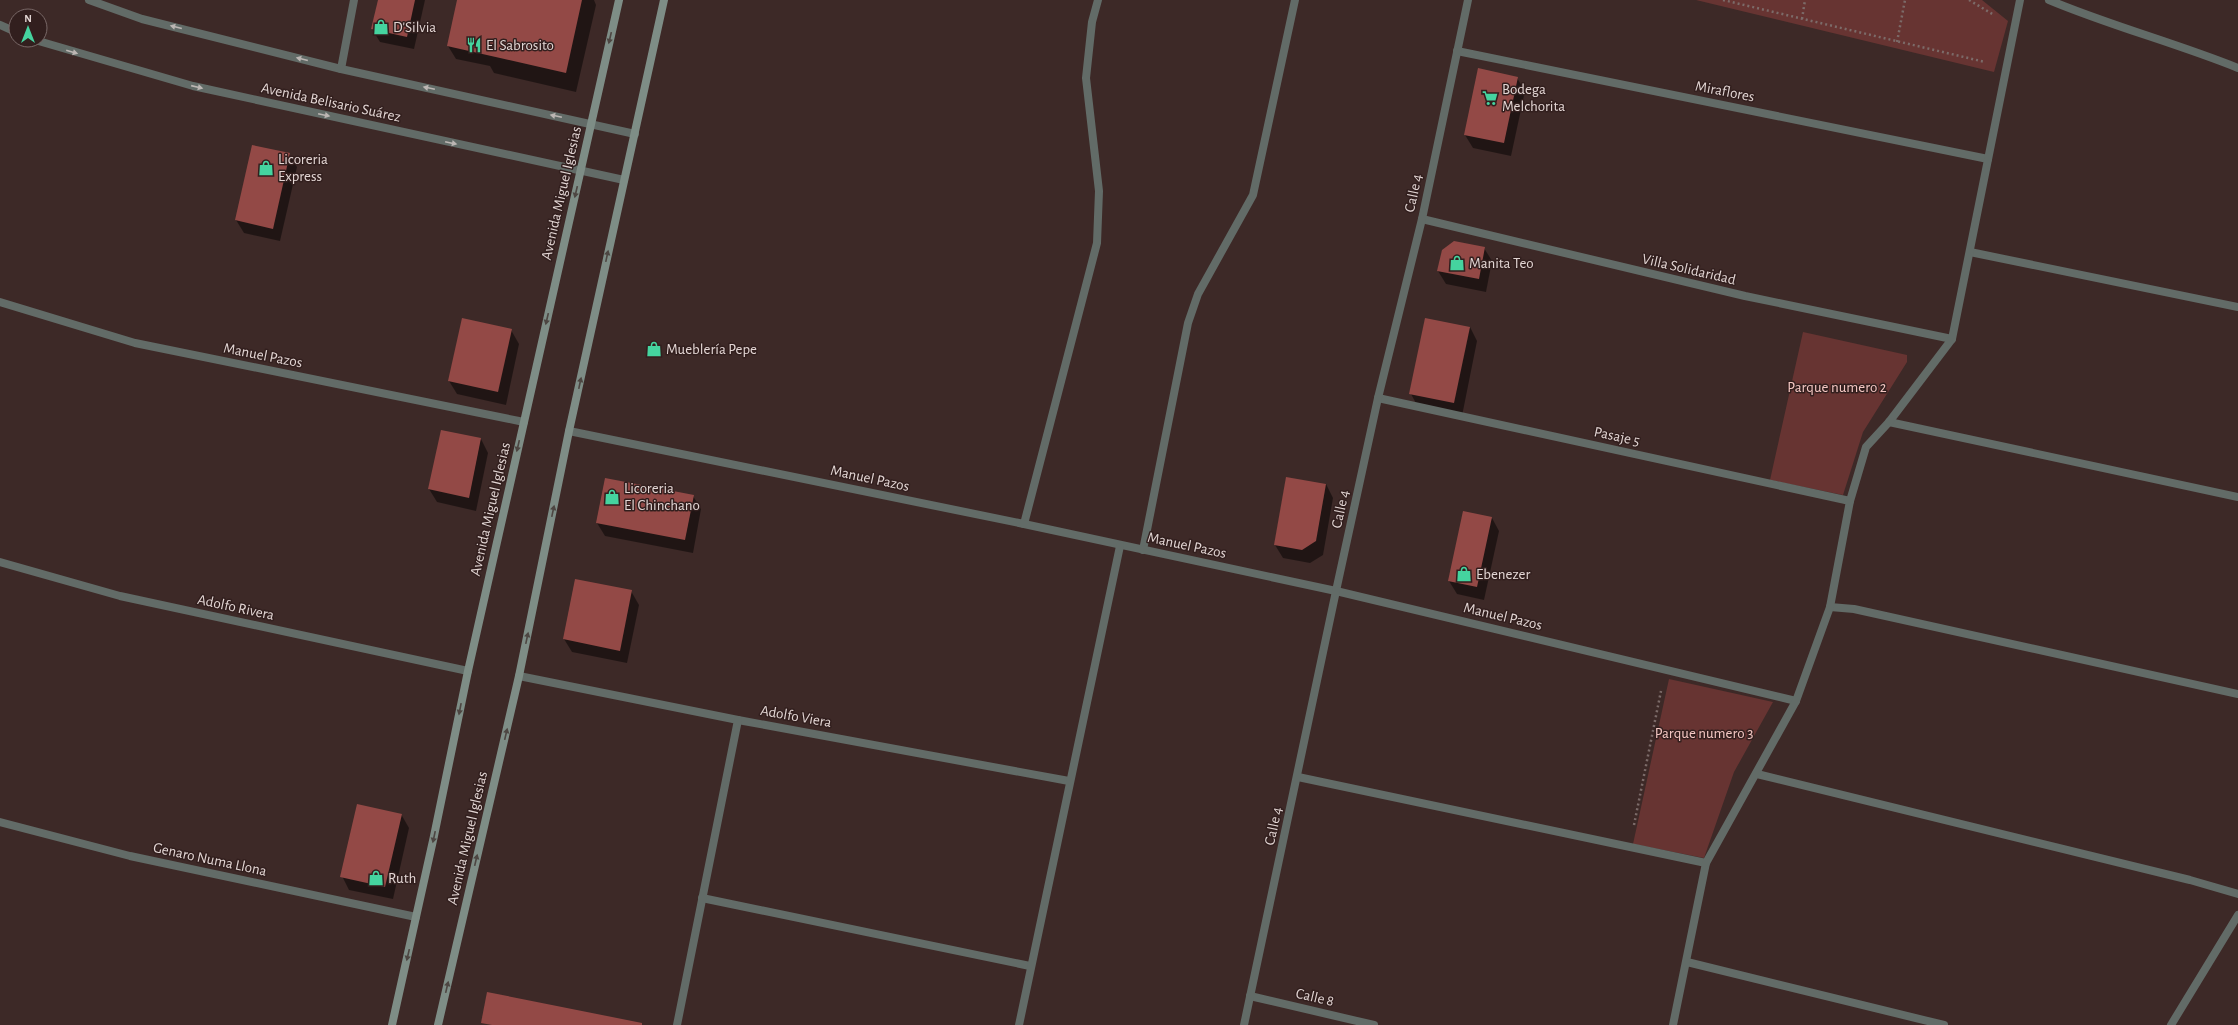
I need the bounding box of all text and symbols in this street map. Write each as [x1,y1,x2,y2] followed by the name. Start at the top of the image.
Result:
[8,8,48,48] north arrow
[24,13,32,24] text: N
[372,18,390,36] shop icon: D'Silvia
[393,20,436,35] place label: D'Silvia
[170,24,182,30] one-way arrow
[607,32,613,44] one-way arrow
[465,36,483,54] restaurant icon: El Sabrosito
[486,38,554,53] place label: El Sabrosito
[67,49,79,55] one-way arrow
[296,56,308,62] one-way arrow
[1694,78,1756,105] street label: Miraflores
[260,80,402,125] street label: Avenida Belisario Suárez
[1502,82,1565,114] place label: Bodega Melchorita
[192,84,204,90] one-way arrow
[422,85,435,91] one-way arrow
[1481,89,1499,107] supermarket icon: Bodega Melchorita
[318,113,331,119] one-way arrow
[549,113,562,119] one-way arrow
[539,125,584,261] street label: Avenida Miguel Iglesias
[445,141,457,147] one-way arrow
[278,152,328,184] place label: Licoreria Express
[257,159,275,177] shop icon: Licoreria Express
[1402,173,1425,214] street label: Calle 4
[573,186,579,199] one-way arrow
[605,250,611,263] one-way arrow
[1640,251,1737,288] street label: Villa Solidaridad
[1448,254,1466,272] shop icon: Manita Teo
[1469,256,1534,271] place label: Manita Teo
[544,313,550,325] one-way arrow
[222,340,304,371] street label: Manuel Pazos
[645,340,663,358] shop icon: Mueblería Pepe
[666,342,757,357] place label: Mueblería Pepe
[577,377,583,390] one-way arrow
[1787,380,1887,395] park label: Parque numero 2
[1593,424,1641,449] street label: Pasaje 5
[515,440,521,452] one-way arrow
[468,441,513,577] street label: Avenida Miguel Iglesias
[829,463,911,494] street label: Manuel Pazos
[624,481,700,513] place label: Licoreria El Chinchano
[603,488,621,506] shop icon: Licoreria El Chinchano
[1329,489,1352,530] street label: Calle 4
[550,504,556,517] one-way arrow
[1146,530,1228,561] street label: Manuel Pazos
[1455,565,1473,583] shop icon: Ebenezer
[1476,567,1530,582] place label: Ebenezer
[196,592,276,623] street label: Adolfo Rivera
[1462,600,1544,633] street label: Manuel Pazos
[524,632,530,644] one-way arrow
[456,703,462,715] one-way arrow
[759,703,833,730] street label: Adolfo Viera
[1655,726,1753,741] park label: Parque numero 3
[503,727,509,740] one-way arrow
[445,770,490,906] street label: Avenida Miguel Iglesias
[1262,806,1285,847] street label: Calle 4
[431,831,437,843] one-way arrow
[152,840,268,879] street label: Genaro Numa Llona
[474,854,480,866] one-way arrow
[367,869,385,887] shop icon: Ruth
[388,871,416,886] place label: Ruth
[404,949,410,961] one-way arrow
[444,981,450,993] one-way arrow
[1294,986,1335,1009] street label: Calle 8

